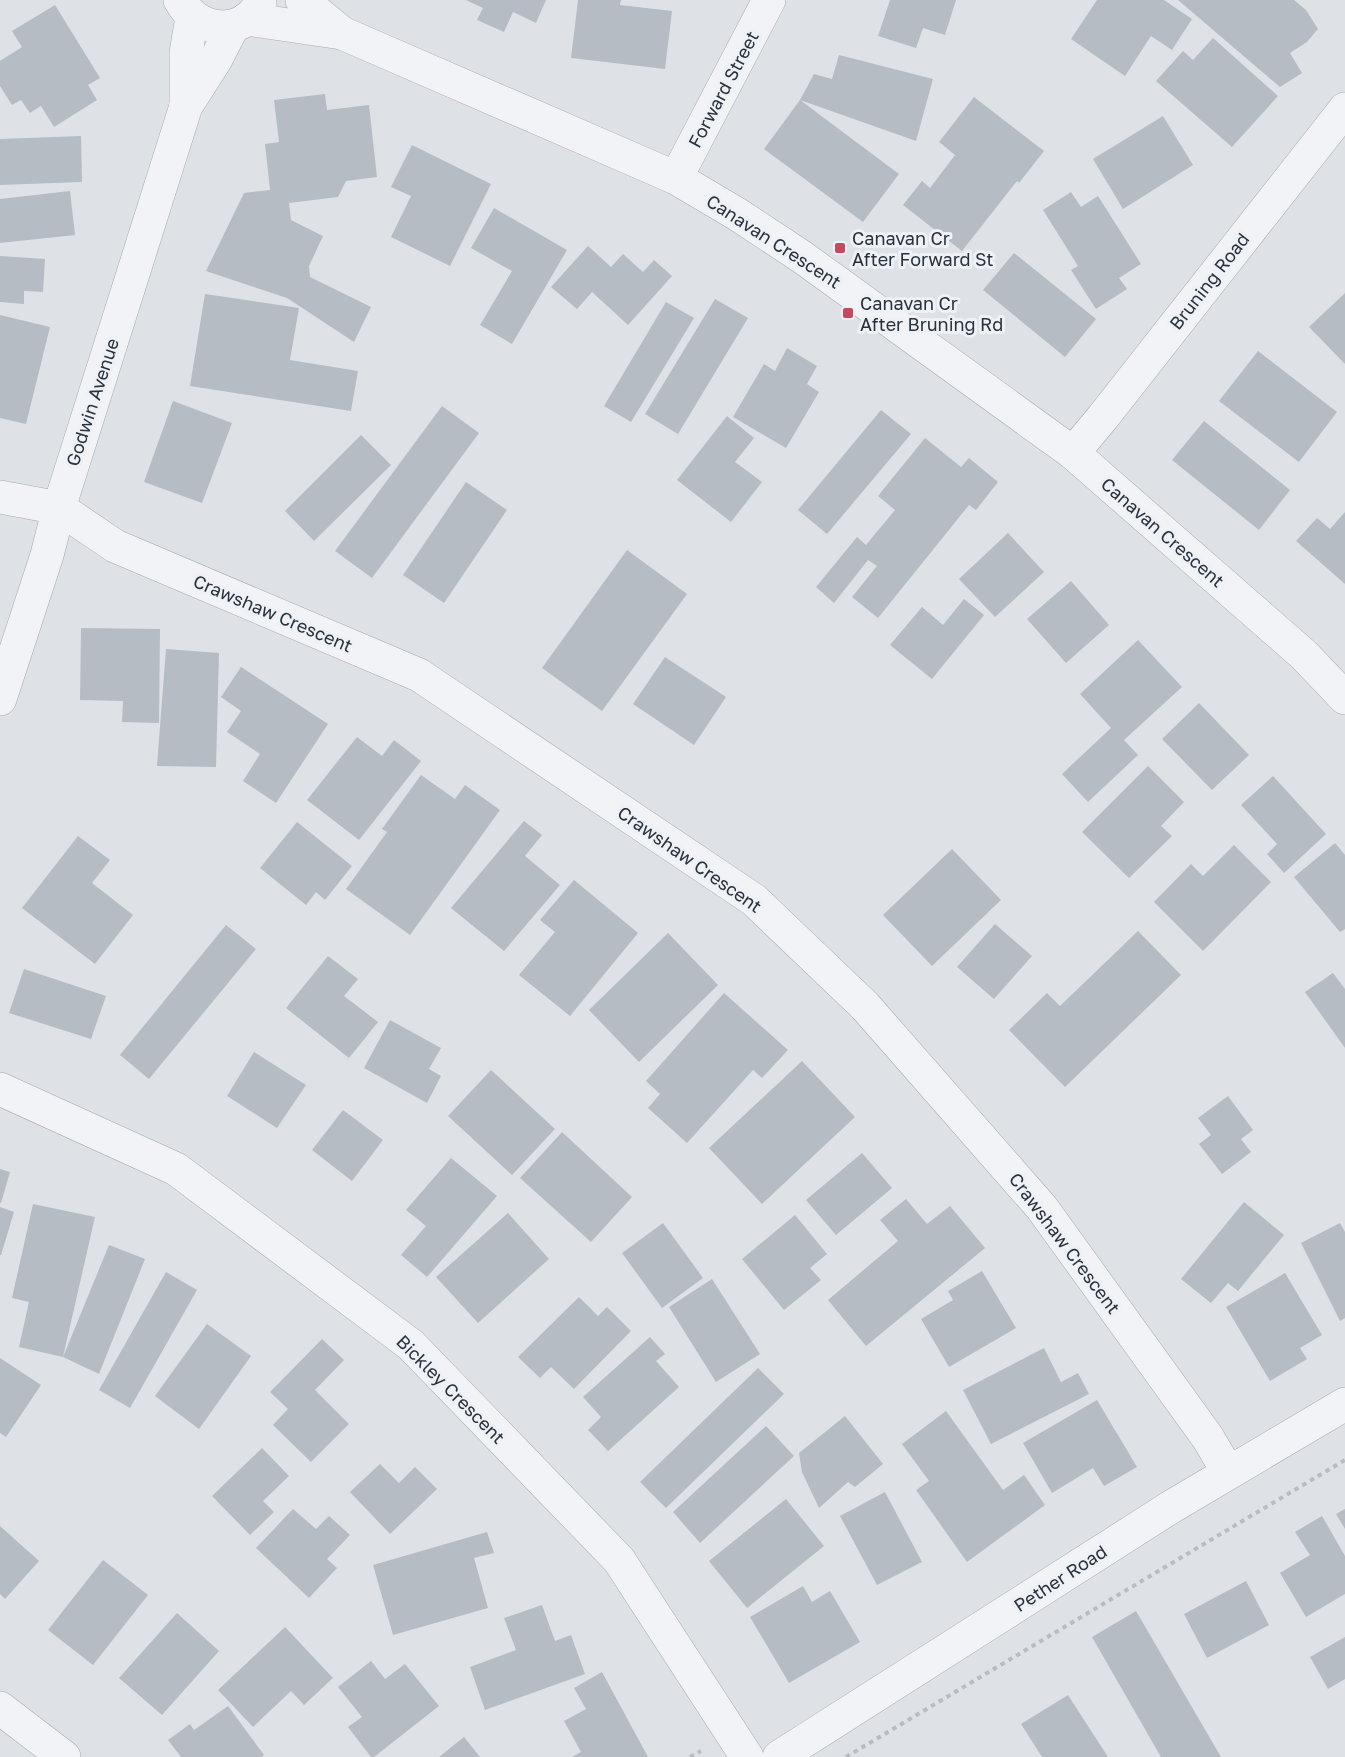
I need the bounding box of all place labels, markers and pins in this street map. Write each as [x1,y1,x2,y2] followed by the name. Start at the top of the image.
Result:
[852,227,993,270] place label: Canavan Cr After Forward St
[833,241,847,255] marker: Canavan Cr After Forward St
[860,292,1003,335] place label: Canavan Cr After Bruning Rd
[841,306,855,320] marker: Canavan Cr After Bruning Rd

